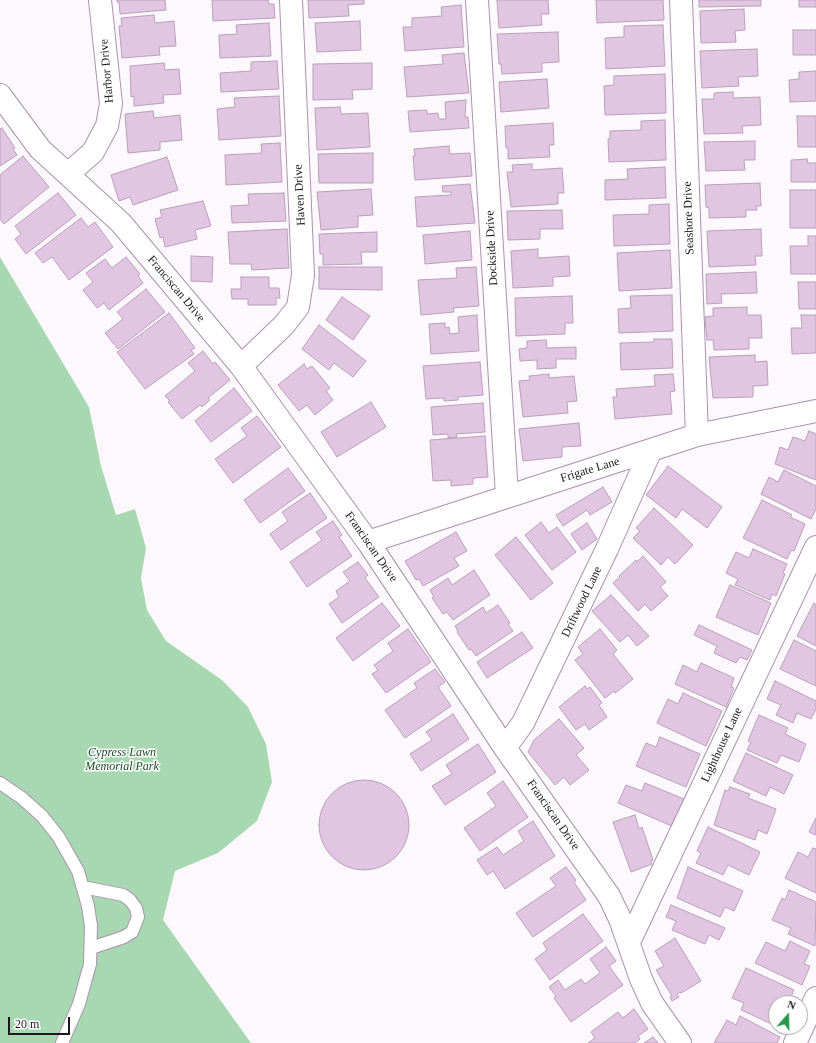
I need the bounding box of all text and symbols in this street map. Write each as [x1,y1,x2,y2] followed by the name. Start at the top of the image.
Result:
[97,38,117,104] street label: Harbor Drive
[291,164,309,226] street label: Haven Drive
[681,181,697,255] street label: Seashore Drive
[483,210,501,286] street label: Dockside Drive
[144,253,208,325] street label: Franciscan Drive
[559,454,621,486] street label: Frigate Lane
[341,509,401,585] street label: Franciscan Drive
[559,564,605,640] street label: Driftwood Lane
[698,705,746,785] street label: Lighthouse Lane
[85,746,159,774] park label: Cypress Lawn Memorial Park
[523,777,583,853] street label: Franciscan Drive
[768,995,808,1035] north arrow
[786,998,798,1012] text: N
[10,1009,72,1035] scale bar
[15,1017,39,1031] text: 20 m

